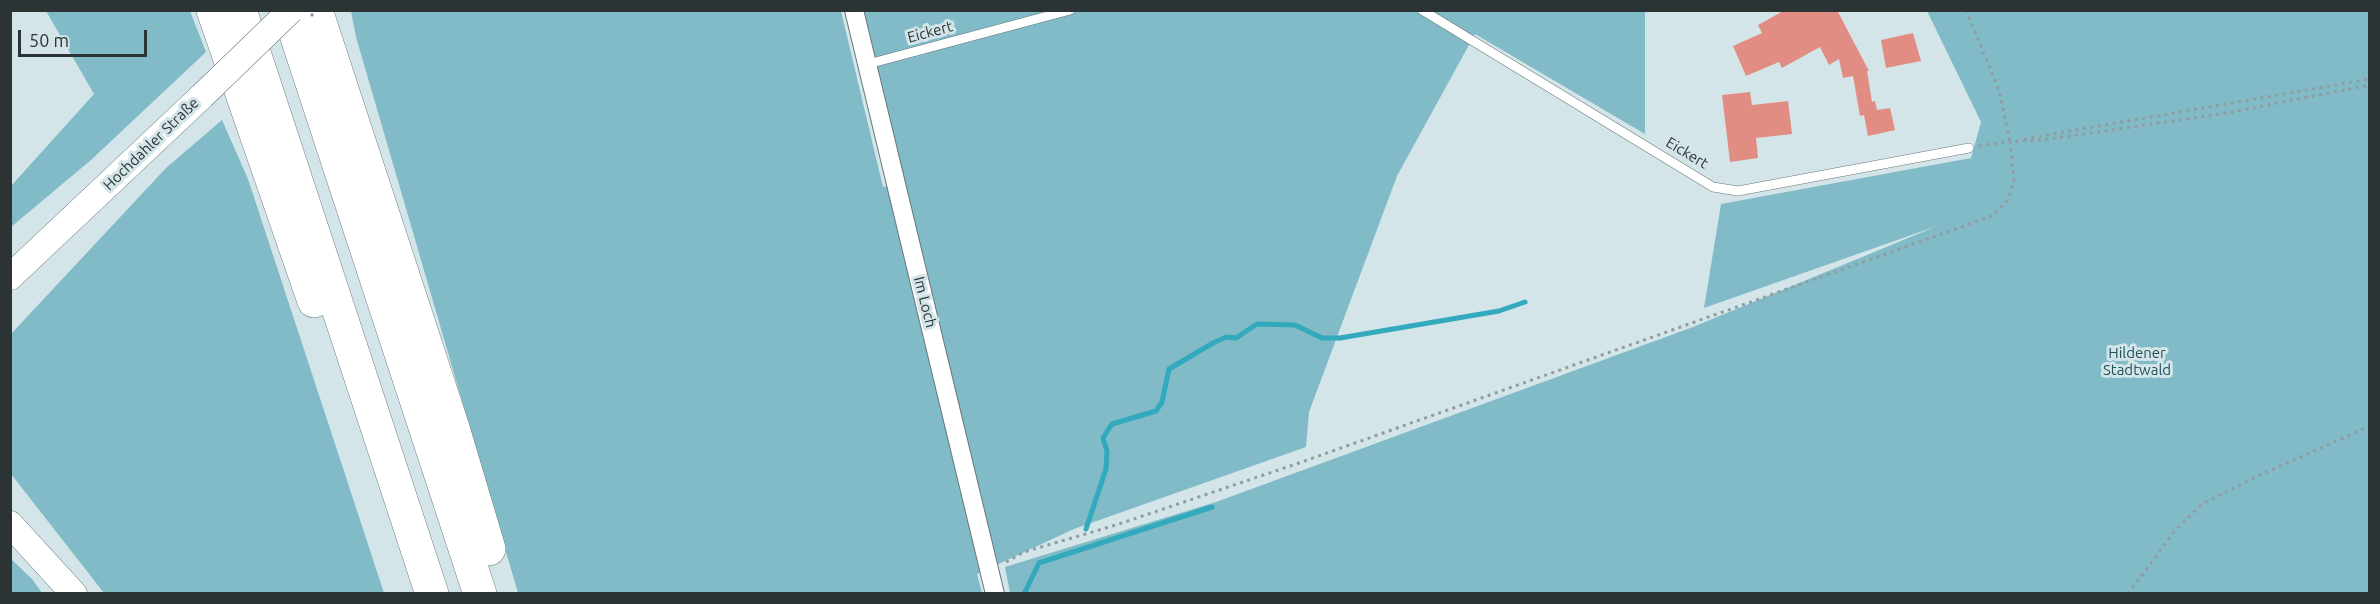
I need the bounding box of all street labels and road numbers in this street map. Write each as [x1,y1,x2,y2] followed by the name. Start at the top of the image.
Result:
[905,17,955,47] street label: Eickert
[100,94,202,194] street label: Hochdahler Straße
[1663,133,1711,173] street label: Eickert
[910,275,940,329] street label: Im Loch

